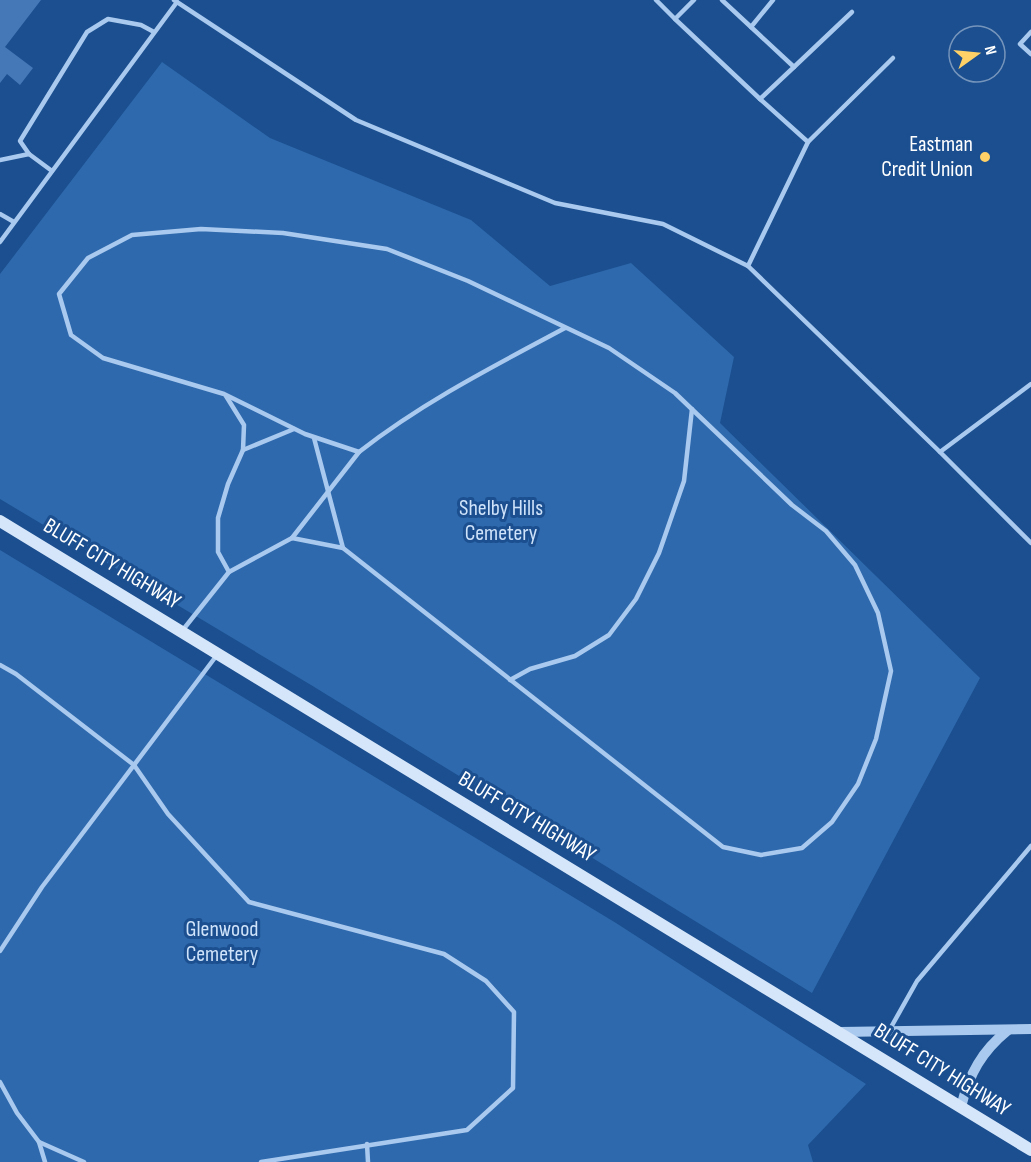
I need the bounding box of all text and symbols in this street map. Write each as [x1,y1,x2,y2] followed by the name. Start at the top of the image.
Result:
[947,24,1007,84] north arrow
[980,44,1000,57] text: N
[881,131,973,183] place label: Eastman Credit Union
[978,150,992,164] marker: Eastman Credit Union
[459,495,543,547] park label: Shelby Hills Cemetery
[38,512,186,616] street label: BLUFF CITY HIGHWAY
[453,765,601,869] street label: BLUFF CITY HIGHWAY
[185,916,259,968] park label: Glenwood Cemetery
[869,1017,1015,1123] street label: BLUFF CITY HIGHWAY

